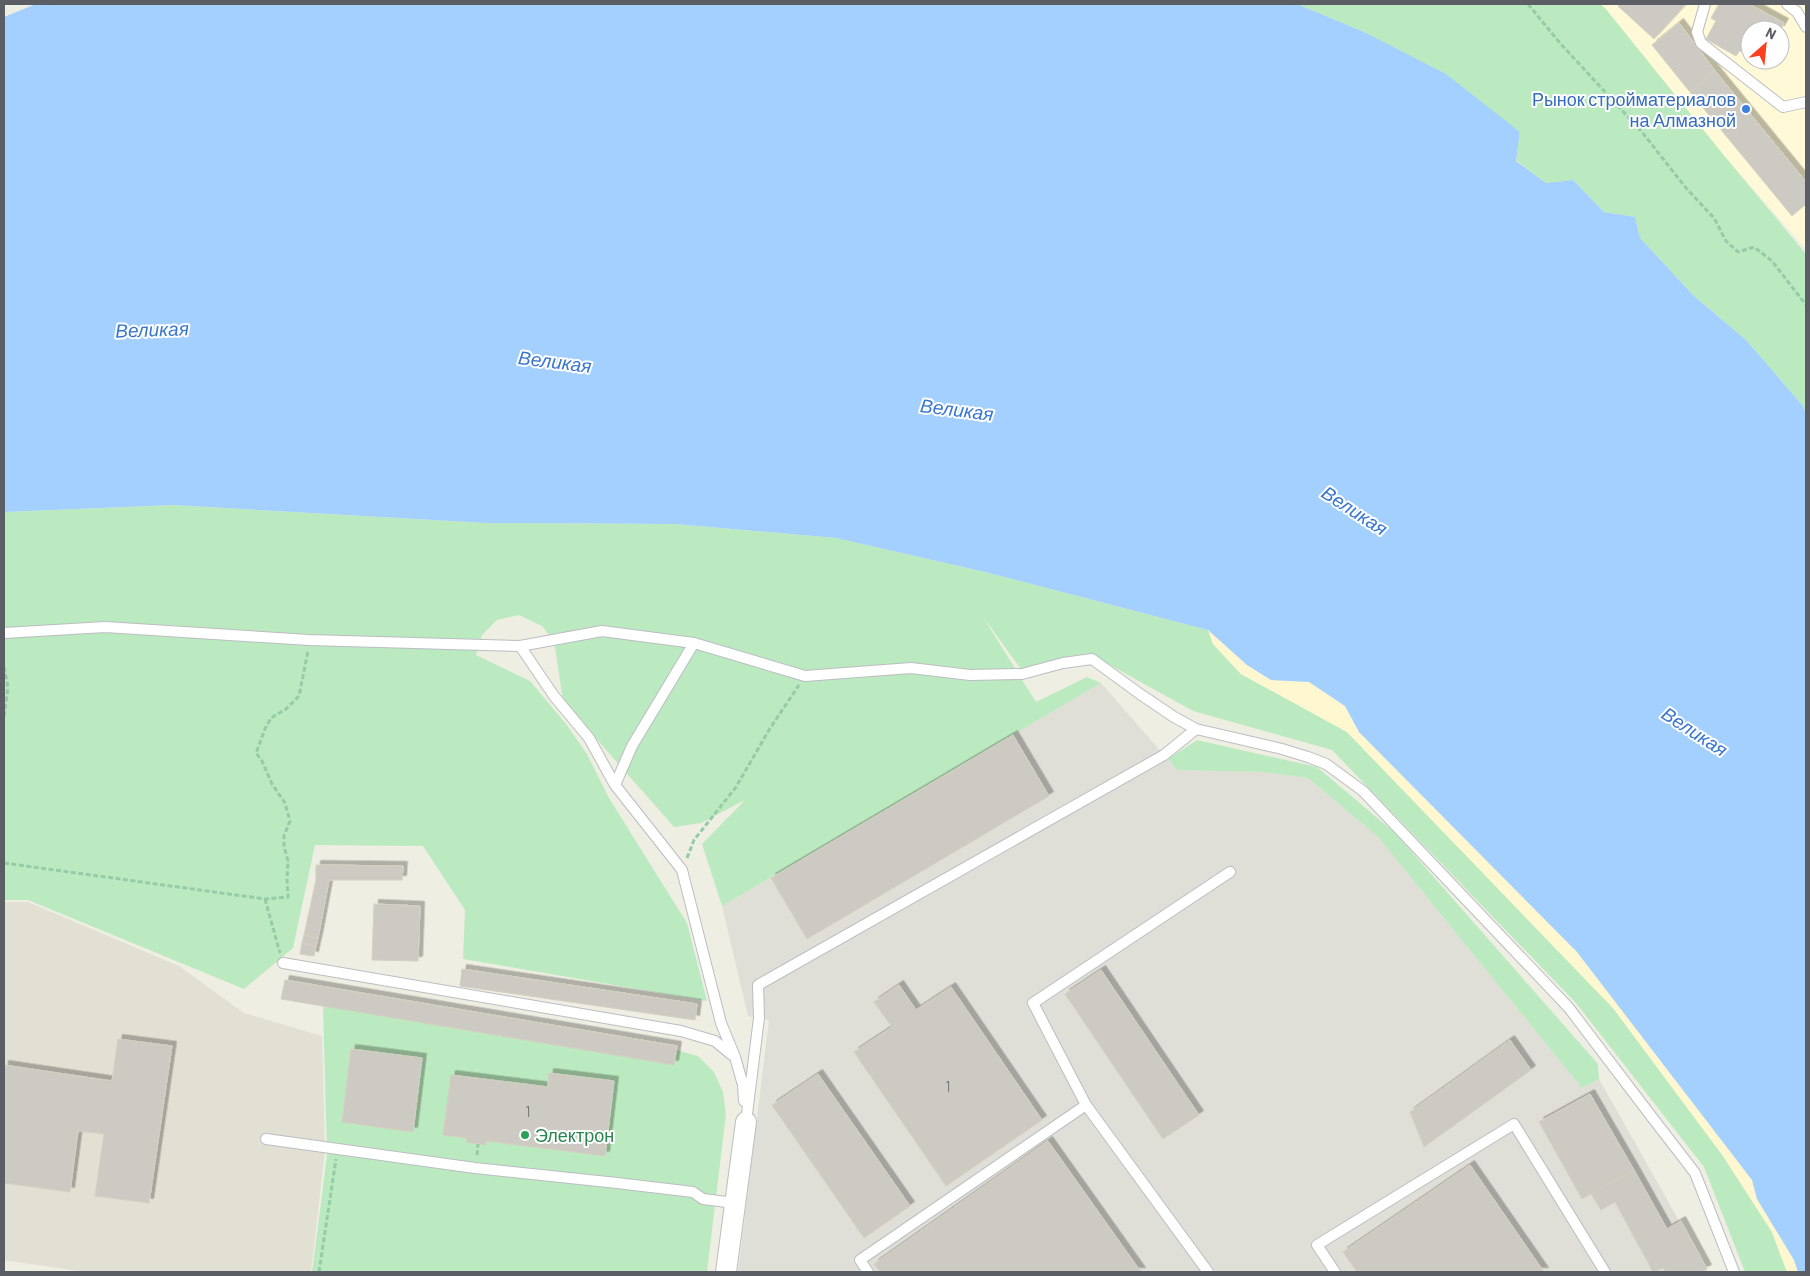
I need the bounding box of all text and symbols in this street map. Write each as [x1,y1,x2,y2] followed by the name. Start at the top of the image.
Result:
[1740,20,1790,70] north arrow
[1763,23,1779,43] text: N
[1532,88,1736,131] place label: Рынок стройматериалов на Алмазной
[1740,103,1752,115] marker: Рынок стройматериалов на Алмазной
[115,316,189,342] water label: Великая
[517,345,593,377] water label: Великая
[919,393,995,425] water label: Великая
[1318,480,1392,540] water label: Великая
[1658,701,1732,761] water label: Великая
[945,1077,951,1095] house number: 1
[525,1102,531,1120] house number: 1
[535,1124,614,1146] place label: Электрон
[519,1129,531,1141] marker: Электрон

